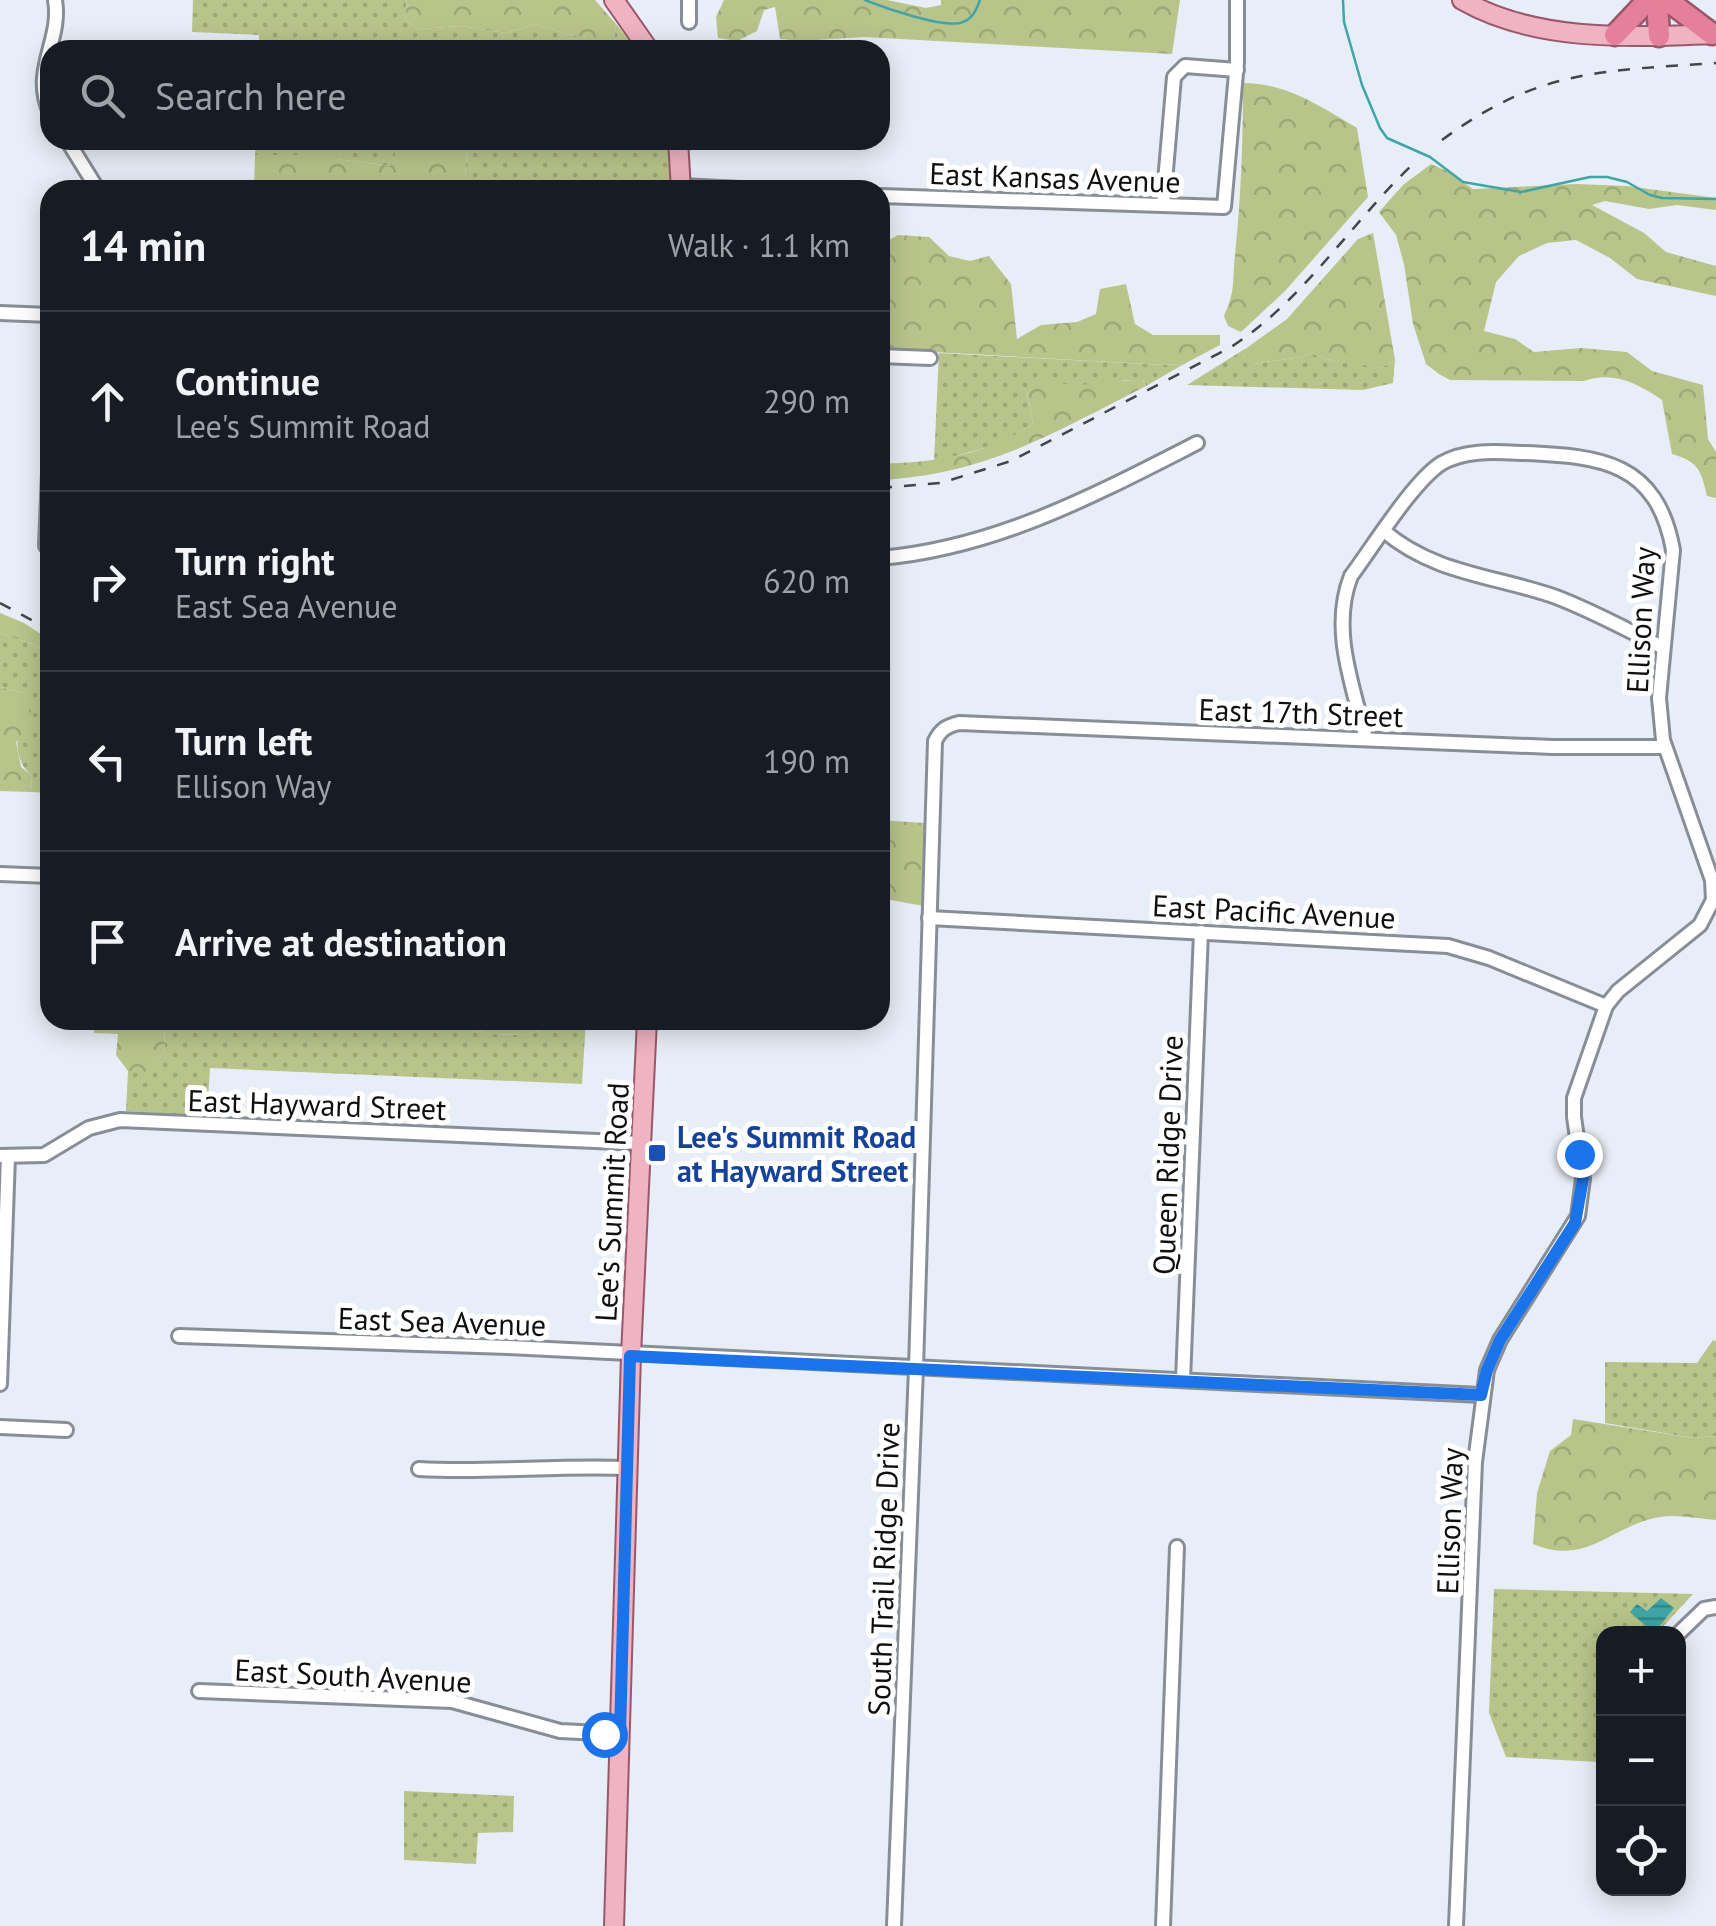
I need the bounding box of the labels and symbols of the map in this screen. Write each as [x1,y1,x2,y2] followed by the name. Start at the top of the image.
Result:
[929,153,1181,201] street label: East Kansas Avenue
[1617,546,1663,694] street label: Ellison Way
[1198,689,1404,735] street label: East 17th Street
[1151,885,1397,937] street label: East Pacific Avenue
[1143,1034,1191,1276] street label: Queen Ridge Drive
[187,1080,447,1128] street label: East Hayward Street
[585,1081,637,1323] street label: Lee's Summit Road
[677,1117,916,1190] place label: Lee's Summit Road at Hayward Street
[1557,1132,1603,1178] route end
[646,1142,668,1164] marker: Lee's Summit Road at Hayward Street
[337,1298,547,1344] street label: East Sea Avenue
[858,1421,908,1717] street label: South Trail Ridge Drive
[1427,1447,1471,1595] street label: Ellison Way
[234,1649,472,1701] street label: East South Avenue
[582,1712,628,1758] route start

